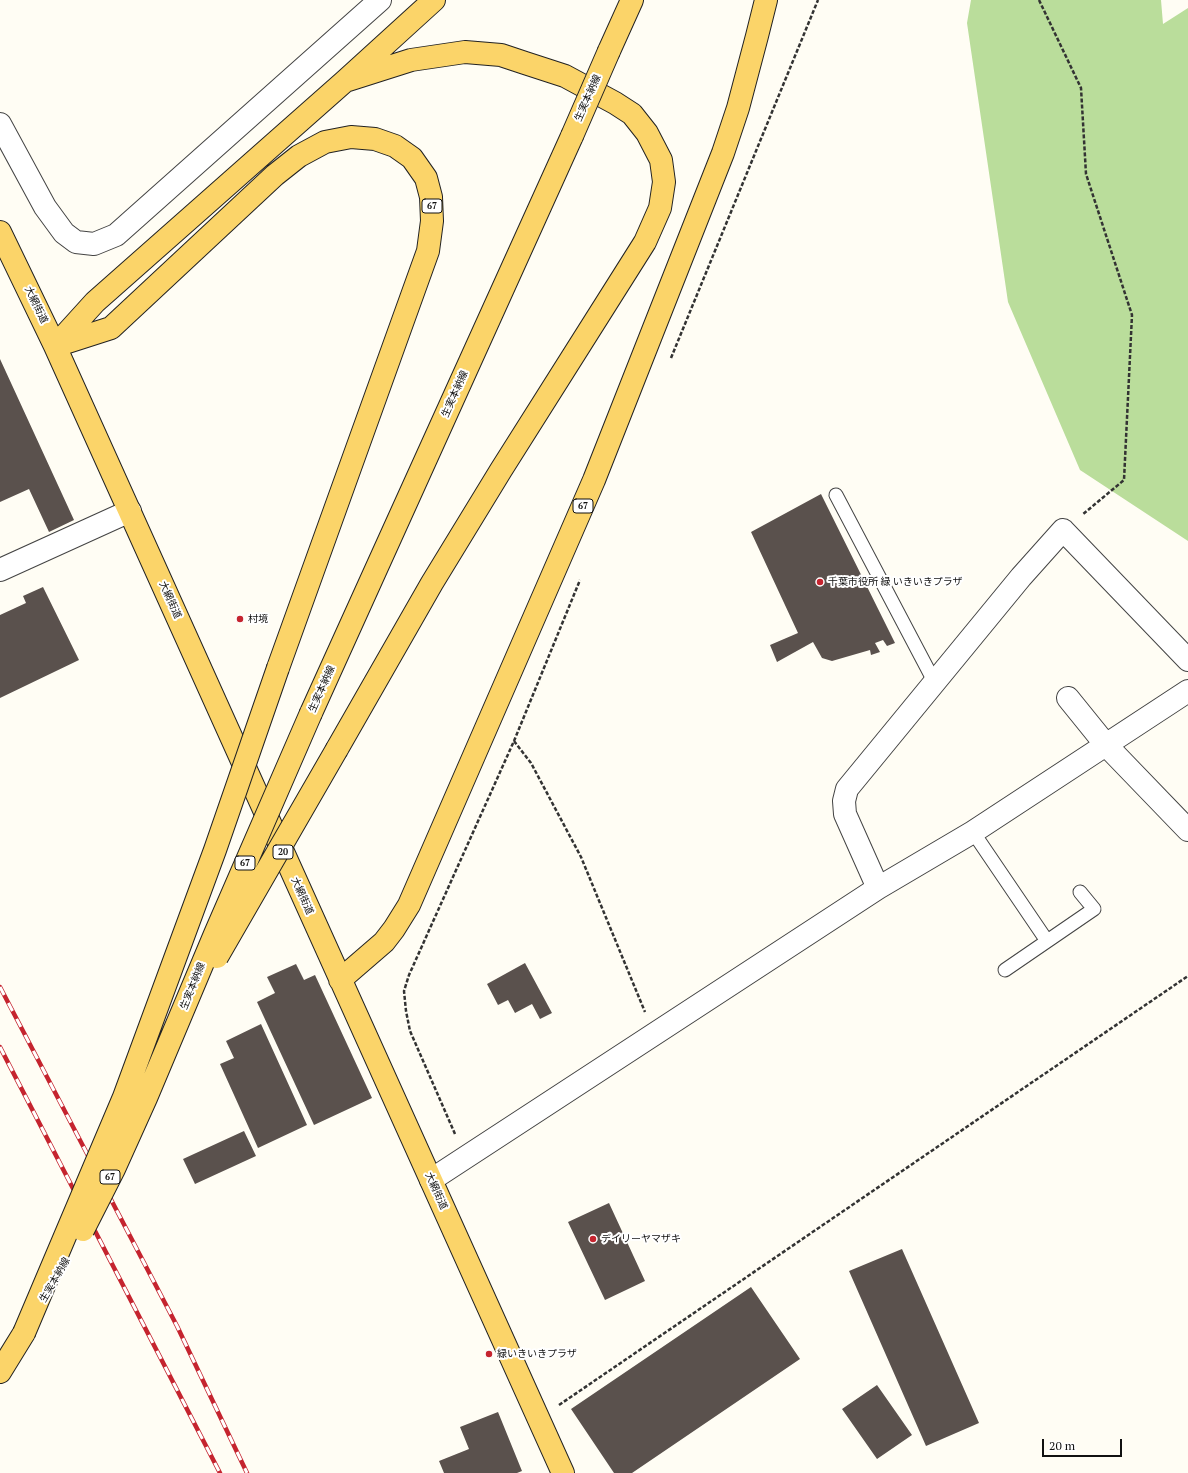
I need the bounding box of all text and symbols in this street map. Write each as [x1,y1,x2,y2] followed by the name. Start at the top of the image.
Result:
[572,73,604,123] street label: 生実本納線
[422,199,442,213] road number: 67
[22,284,50,326] street label: 大網街道
[439,369,471,419] street label: 生実本納線
[573,499,593,513] road number: 67
[828,576,963,588] place label: 千葉市役所 緑 いきいきプラザ
[815,577,825,587] marker: 千葉市役所 緑 いきいきプラザ
[156,579,184,621] street label: 大網街道
[248,613,268,625] place label: 村境
[235,614,245,624] marker: 村境
[306,664,338,714] street label: 生実本納線
[273,845,293,859] road number: 20
[235,856,255,870] road number: 67
[288,875,316,917] street label: 大網街道
[178,961,208,1011] street label: 生実本納線
[100,1170,120,1184] road number: 67
[422,1170,450,1212] street label: 大網街道
[601,1233,681,1245] place label: デイリーヤマザキ
[588,1234,598,1244] marker: デイリーヤマザキ
[37,1255,73,1305] street label: 生実本納線
[497,1348,577,1360] place label: 緑いきいきプラザ
[484,1349,494,1359] marker: 緑いきいきプラザ
[1044,1431,1124,1457] scale bar
[1049,1438,1075,1453] text: 20 m

